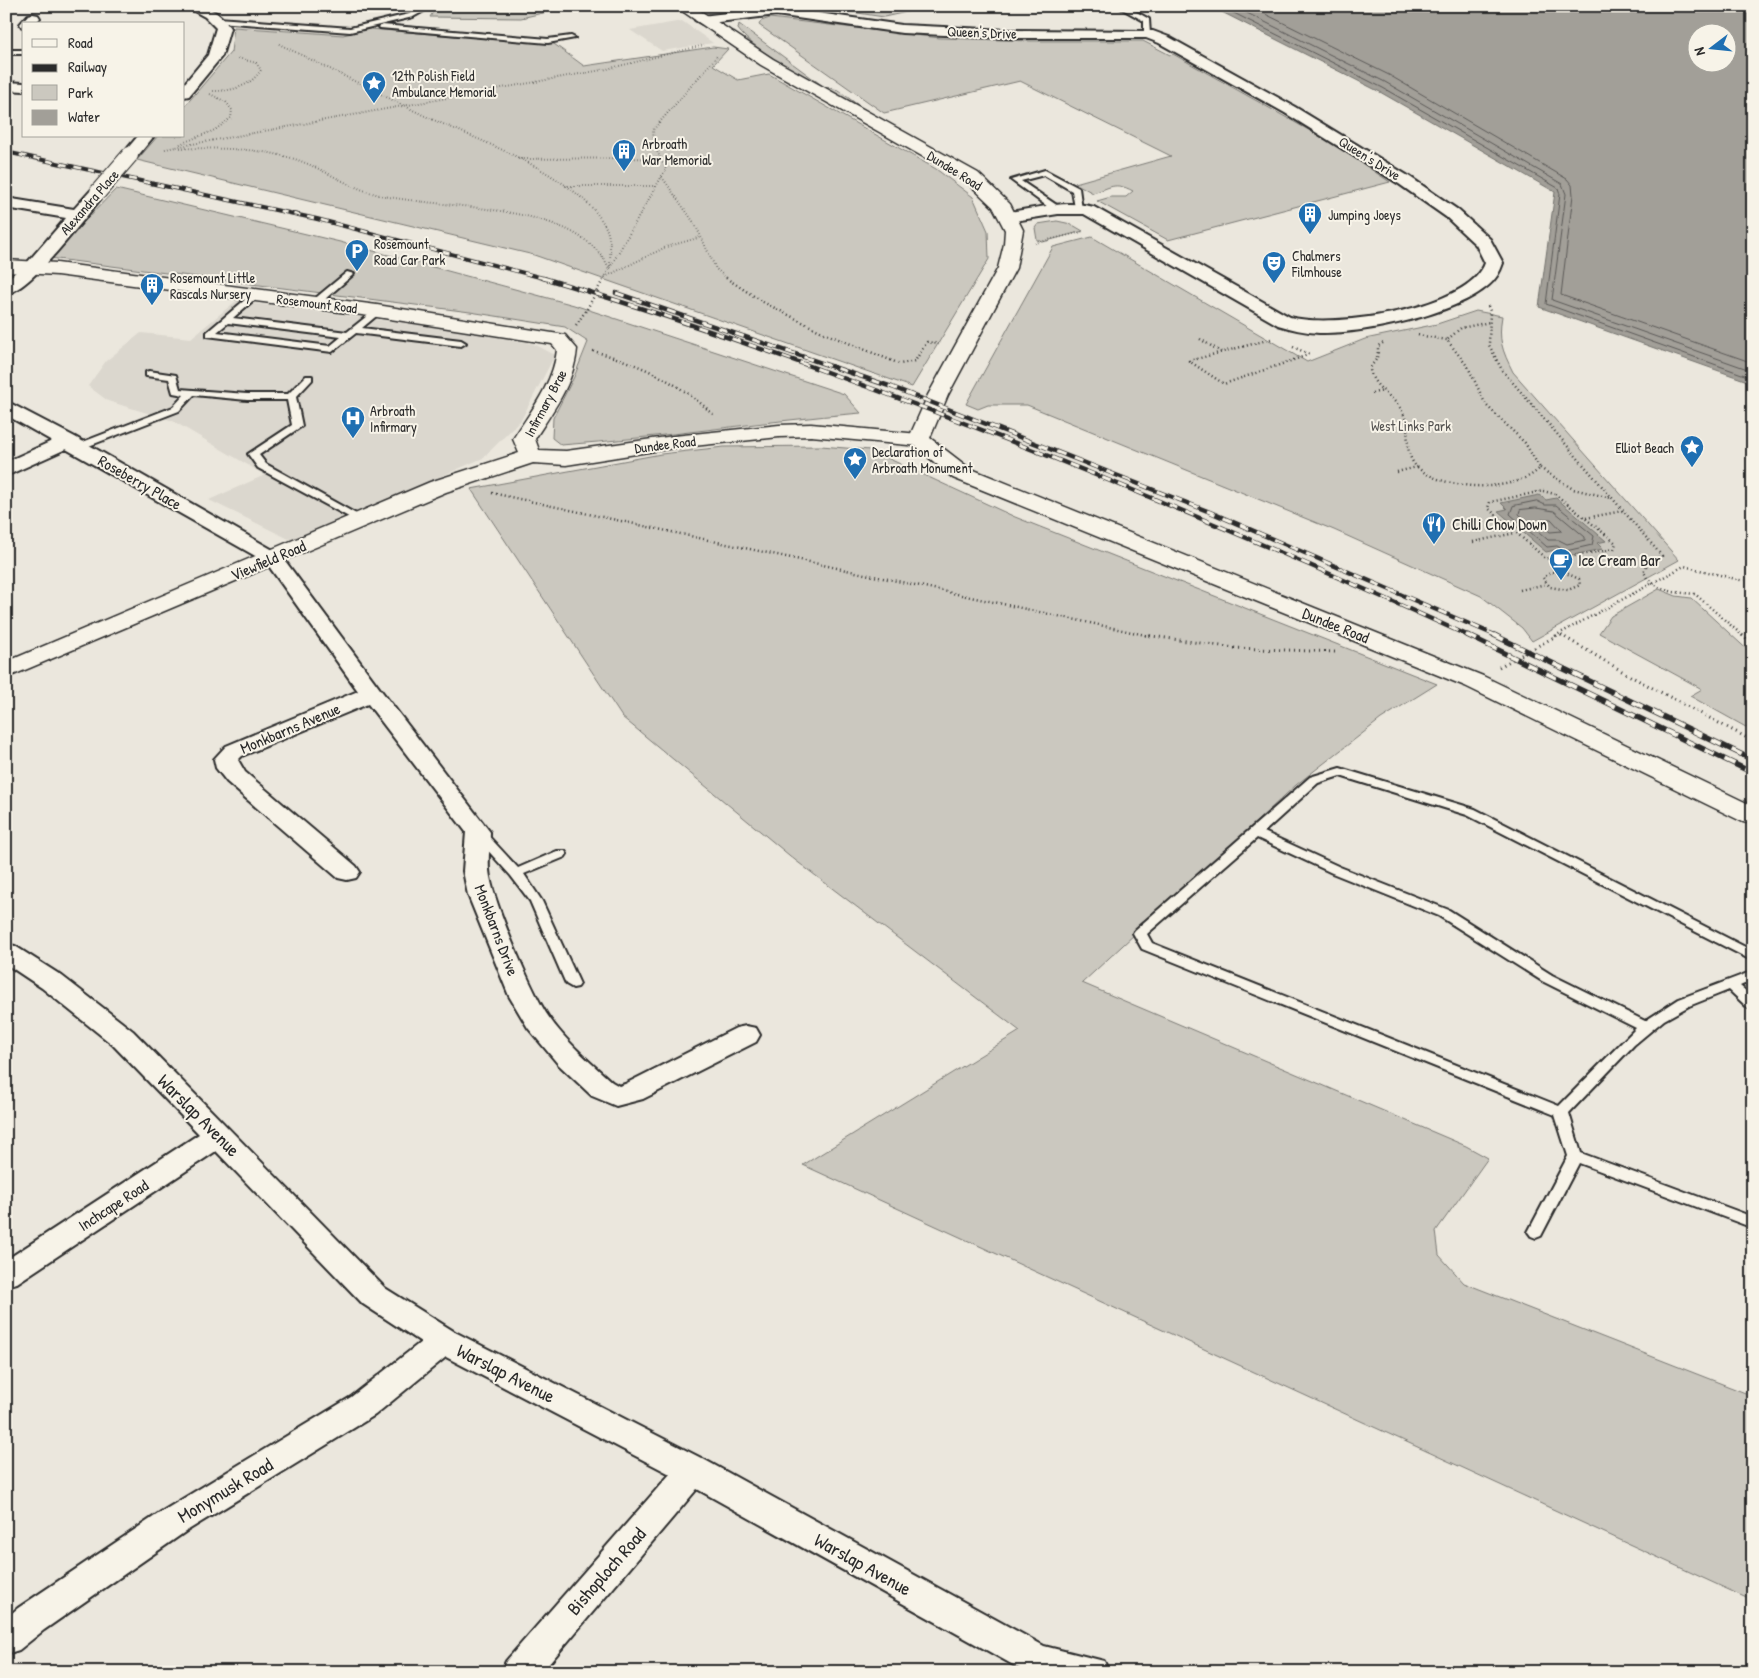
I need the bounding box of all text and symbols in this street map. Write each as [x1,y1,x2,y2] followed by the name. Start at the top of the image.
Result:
[947,21,1017,43] street label: Queen's Drive
[22,22,185,138] legend
[1686,22,1736,72] north arrow
[68,32,93,53] text: Road
[1689,45,1709,58] text: N
[68,56,107,77] text: Railway
[392,66,497,101] place label: 12th Polish Field Ambulance Memorial
[361,70,387,104] place icon: 12th Polish Field Ambulance Memorial
[68,82,93,103] text: Park
[68,106,100,127] text: Water
[1335,132,1405,185] street label: Queen's Drive
[642,134,712,169] place label: Arbroath War Memorial
[611,138,637,172] building icon: Arbroath War Memorial
[924,146,987,195] street label: Dundee Road
[55,165,123,239] street label: Alexandra Place
[1297,201,1323,235] building icon: Jumping Joeys
[1328,205,1401,225] place label: Jumping Joeys
[374,234,446,269] place label: Rosemount Road Car Park
[344,238,370,272] parking icon: Rosemount Road Car Park
[1291,246,1342,281] place label: Chalmers Filmhouse
[1261,250,1287,284] theatre icon: Chalmers Filmhouse
[170,268,256,304] place label: Rosemount Little Rascals Nursery
[139,272,165,306] building icon: Rosemount Little Rascals Nursery
[276,289,359,317] street label: Rosemount Road
[519,366,572,440] street label: Infirmary Brae
[370,401,417,437] place label: Arbroath Infirmary
[340,405,366,439] hospital icon: Arbroath Infirmary
[1371,416,1451,435] park label: West Links Park
[633,431,697,457] street label: Dundee Road
[1679,434,1705,468] place icon: Elliot Beach
[1615,438,1674,457] place label: Elliot Beach
[872,442,973,477] place label: Declaration of Arbroath Monument
[842,446,868,480] place icon: Declaration of Arbroath Monument
[94,449,186,515] street label: Roseberry Place
[1421,511,1447,545] restaurant icon: Chilli Chow Down
[1452,513,1547,535] place label: Chilli Chow Down
[227,534,309,586] street label: Viewfield Road
[1548,547,1574,581] cafe icon: Ice Cream Bar
[1578,549,1661,571] place label: Ice Cream Bar
[1299,602,1373,648] street label: Dundee Road
[237,697,344,759] street label: Monkbarns Avenue
[470,881,525,979] street label: Monkbarns Drive
[152,1068,246,1162] street label: Warslap Avenue
[74,1174,152,1236] street label: Inchcape Road
[452,1337,560,1409] street label: Warslap Avenue
[173,1451,278,1529] street label: Monymusk Road
[561,1521,652,1620] street label: Bishoploch Road
[810,1527,916,1602] street label: Warslap Avenue

